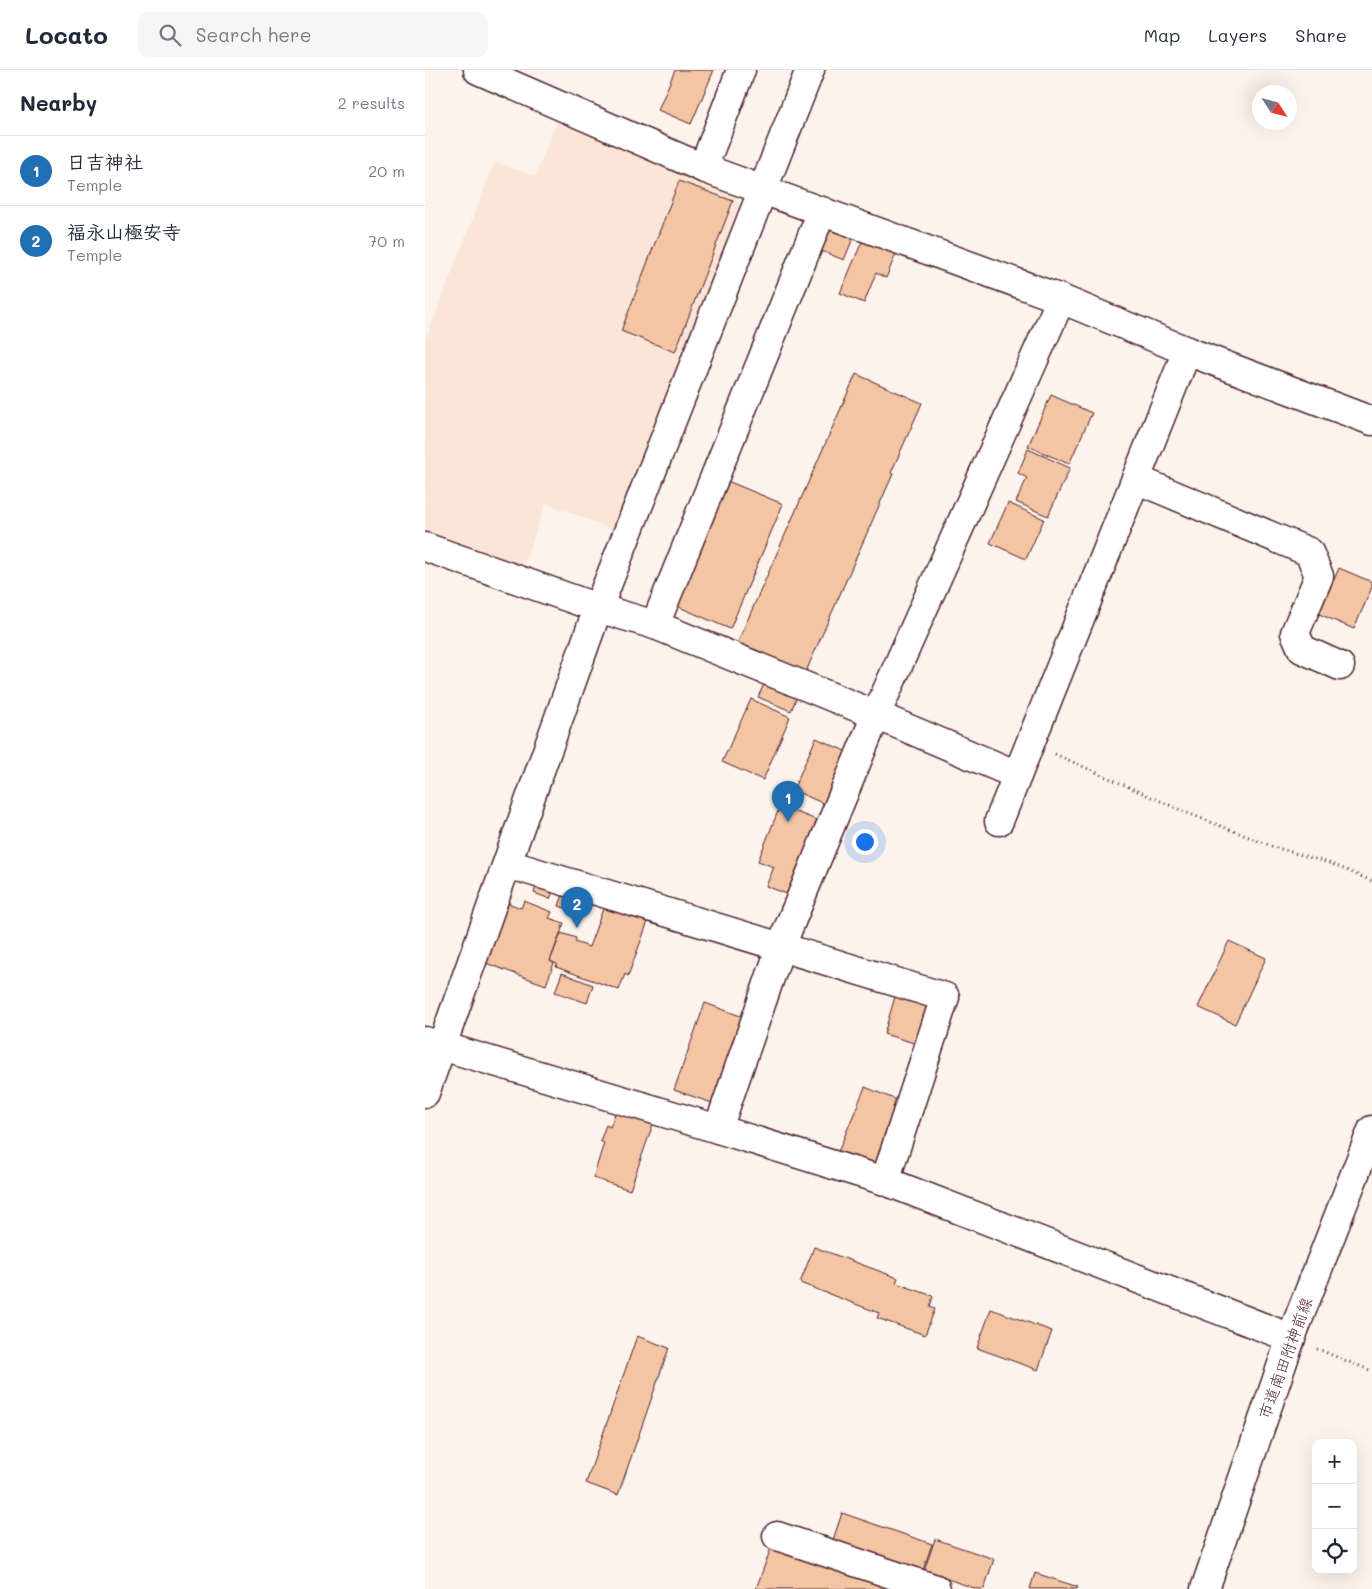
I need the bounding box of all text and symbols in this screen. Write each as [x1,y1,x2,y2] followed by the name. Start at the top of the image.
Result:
[138,12,488,57] search box
[25,19,108,50] text: Locato
[156,21,184,49] icon: search
[196,22,311,47] text: Search here
[1144,23,1180,47] text: Map
[1208,23,1267,47] text: Layers
[1295,23,1347,47] text: Share
[1252,85,1297,130] north arrow
[20,89,97,116] text: Nearby
[338,92,405,113] text: 2 results
[67,149,143,174] text: 日吉神社
[32,160,40,181] text: 1
[368,160,405,181] text: 20 m
[67,174,122,195] text: Temple
[67,219,181,244] text: 福永山極安寺
[32,230,40,251] text: 2
[368,230,405,251] text: 70 m
[67,244,122,265] text: Temple
[772,781,804,822] pin: 1
[852,829,878,855] your location
[561,887,593,928] pin: 2
[1253,1294,1316,1422] street label: 市道南田附神前線
[1312,1439,1357,1574] map controls
[1312,1439,1357,1484] button: +
[1312,1484,1357,1529] button: −
[1312,1529,1357,1574] button: locate

